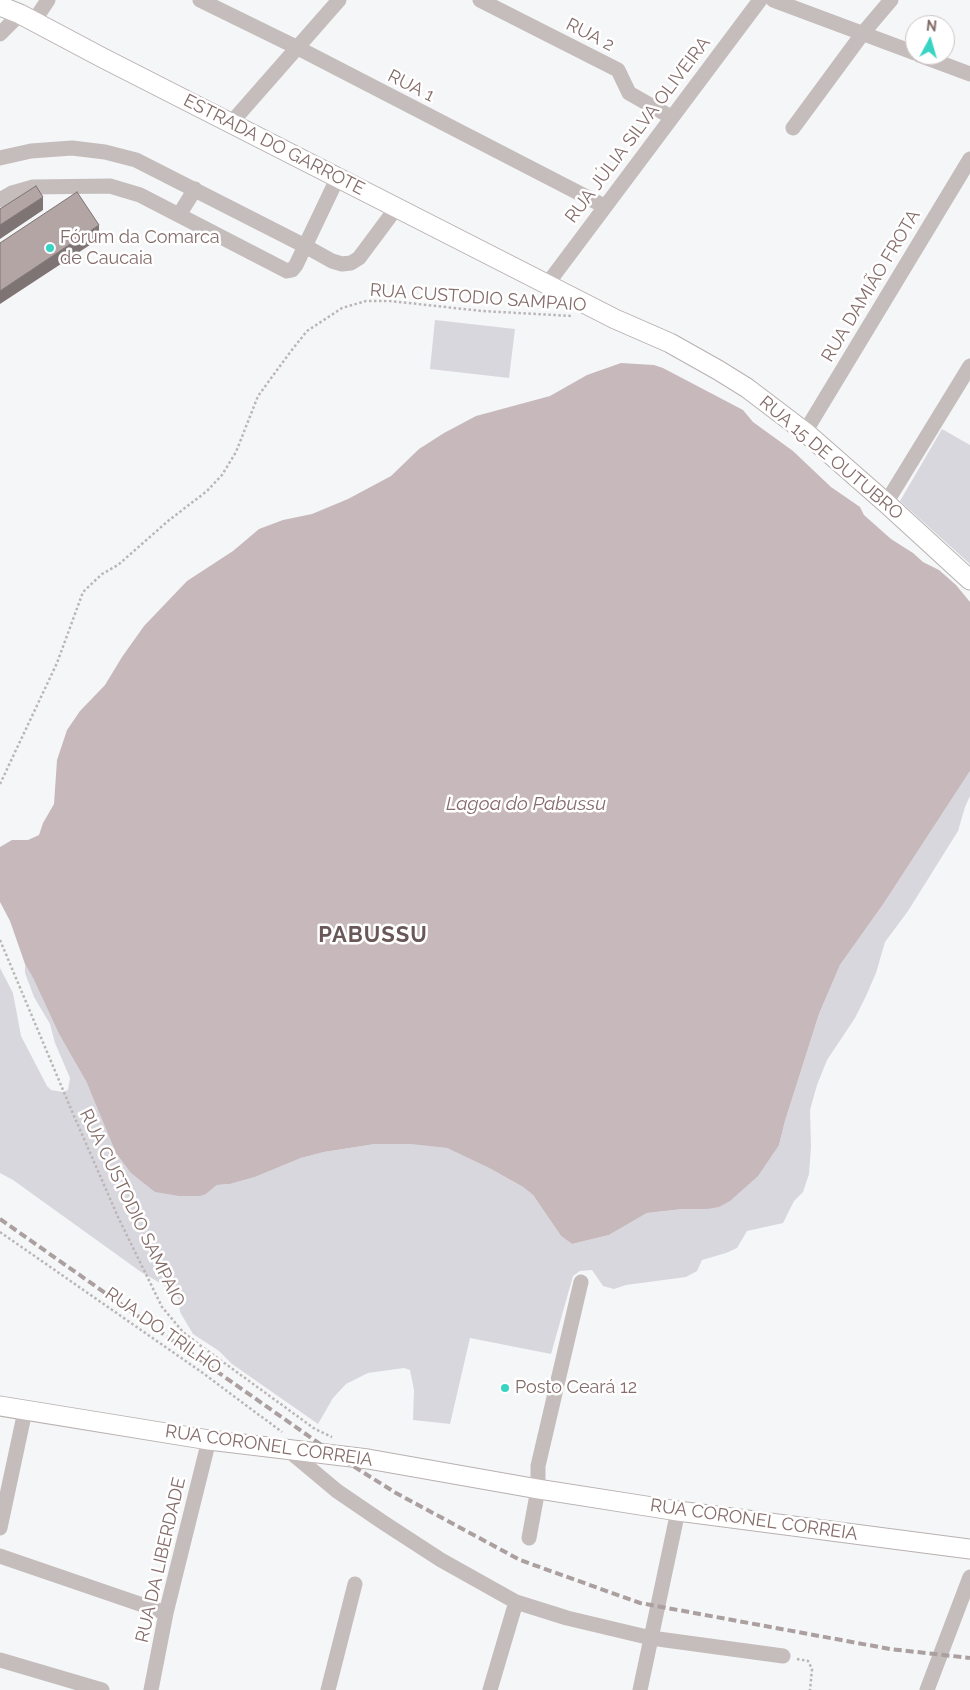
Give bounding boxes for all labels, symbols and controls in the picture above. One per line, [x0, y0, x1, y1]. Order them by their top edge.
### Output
street label: RUA 2 [562, 14, 618, 56]
north arrow [905, 15, 955, 65]
text: N [925, 18, 938, 35]
street label: RUA JÚLIA SILVA OLIVEIRA [561, 33, 715, 227]
street label: RUA 1 [384, 65, 438, 107]
street label: ESTRADA DO GARROTE [180, 90, 368, 200]
street label: RUA DAMIÃO FROTA [817, 206, 925, 366]
place label: Fórum da Comarca de Caucaia [60, 227, 220, 270]
marker: Fórum da Comarca de Caucaia [44, 242, 56, 254]
street label: RUA CUSTODIO SAMPAIO [369, 280, 587, 316]
street label: RUA 15 DE OUTUBRO [755, 392, 907, 524]
water label: Lagoa do Pabussu [446, 793, 606, 815]
district label: PABUSSU [317, 922, 429, 948]
street label: RUA CUSTODIO SAMPAIO [75, 1106, 189, 1310]
street label: RUA DO TRILHO [101, 1283, 225, 1379]
place label: Posto Ceará 12 [515, 1377, 637, 1399]
marker: Posto Ceará 12 [499, 1382, 511, 1394]
street label: RUA CORONEL CORREIA [164, 1421, 374, 1471]
street label: RUA DA LIBERDADE [131, 1475, 191, 1645]
street label: RUA CORONEL CORREIA [649, 1495, 859, 1545]

